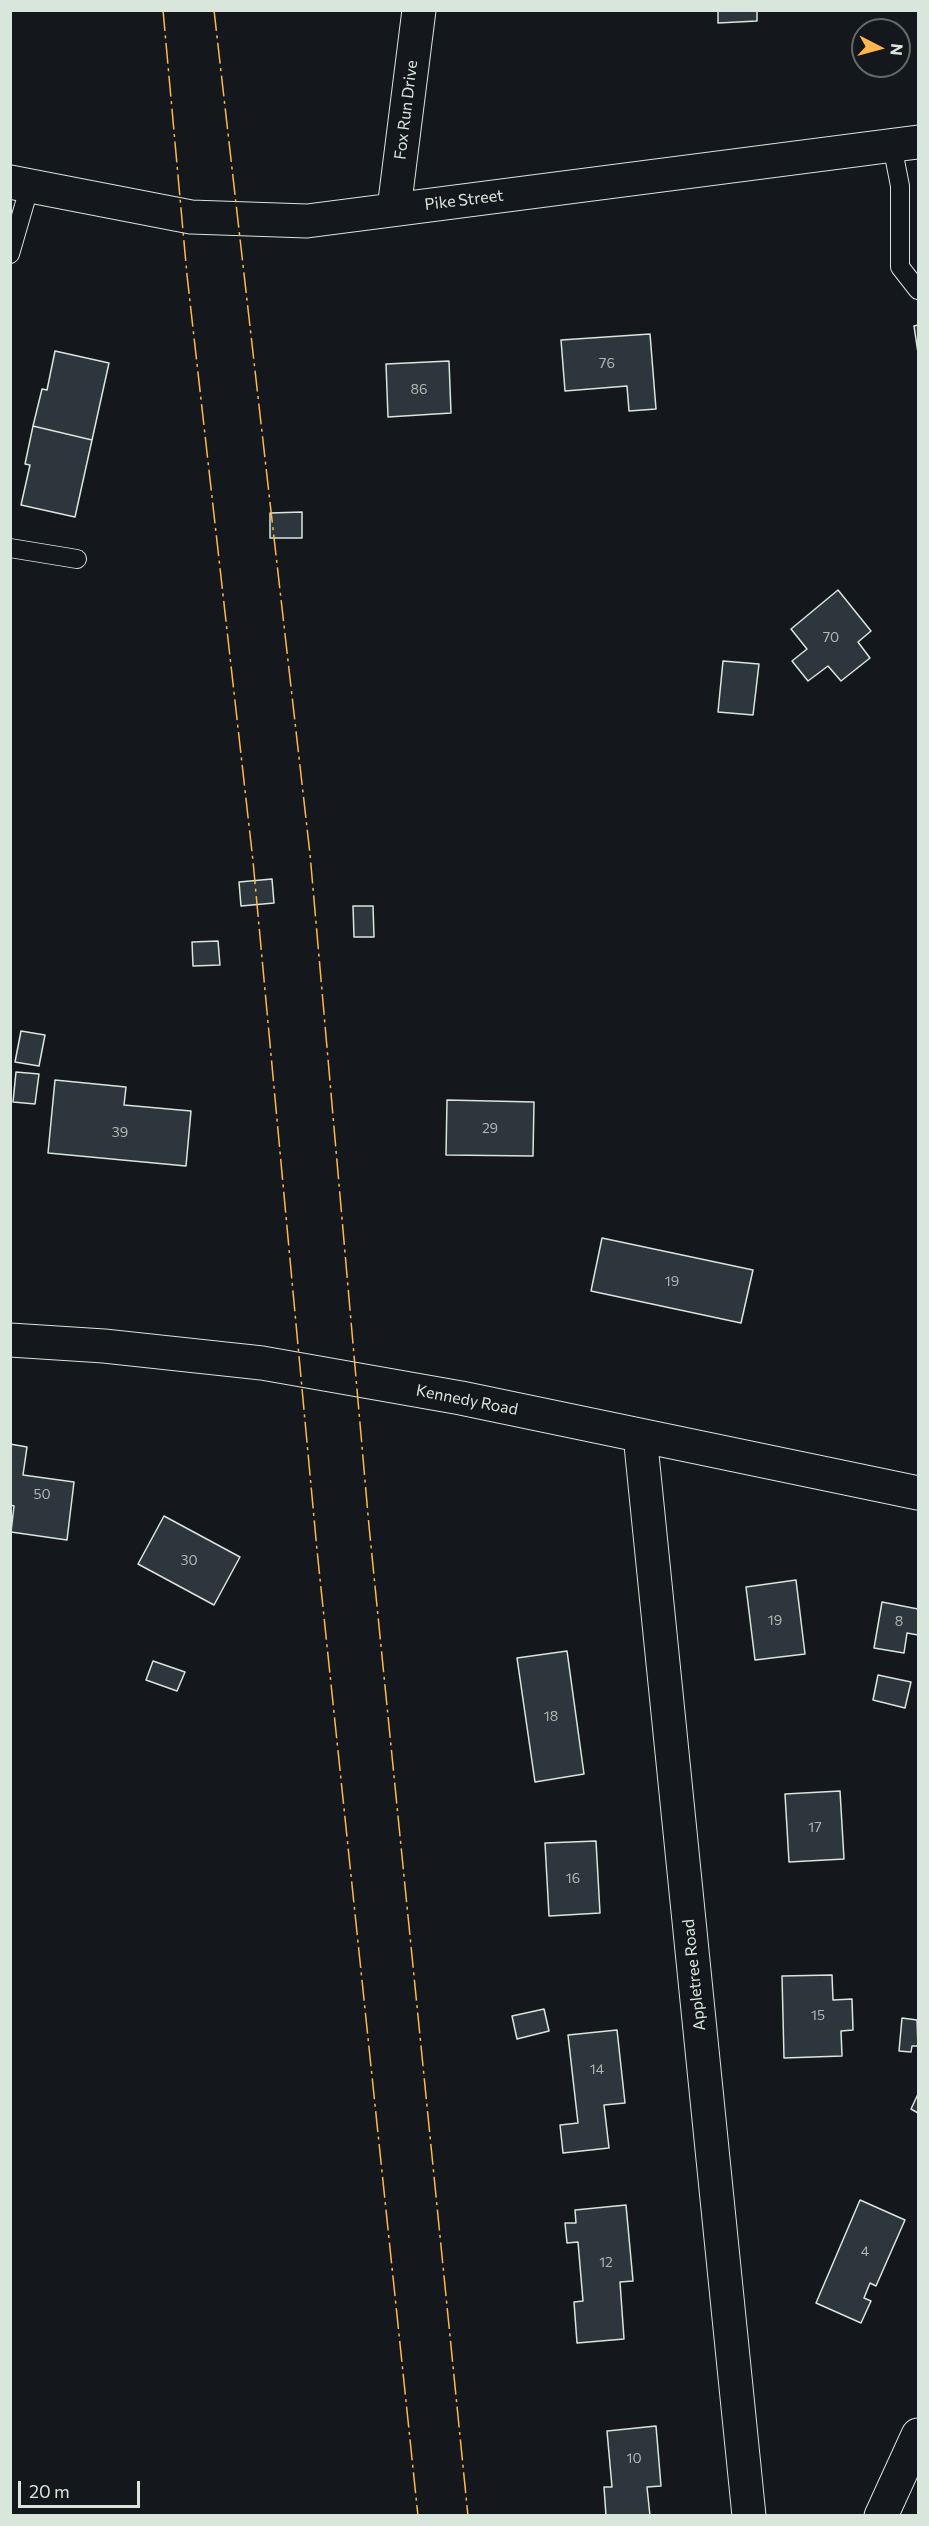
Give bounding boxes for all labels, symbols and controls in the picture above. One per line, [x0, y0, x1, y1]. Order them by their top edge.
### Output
north arrow [851, 18, 911, 78]
text: N [887, 43, 907, 57]
street label: Fox Run Drive [390, 59, 422, 161]
street label: Pike Street [424, 186, 504, 214]
house number: 76 [599, 355, 615, 371]
house number: 86 [411, 381, 427, 397]
house number: 70 [823, 629, 839, 645]
house number: 29 [482, 1120, 498, 1136]
house number: 39 [112, 1124, 128, 1140]
house number: 19 [665, 1273, 679, 1289]
street label: Kennedy Road [414, 1381, 520, 1419]
house number: 50 [33, 1486, 51, 1502]
house number: 30 [180, 1552, 198, 1568]
house number: 19 [768, 1612, 782, 1628]
house number: 8 [895, 1613, 903, 1629]
house number: 18 [544, 1708, 558, 1724]
house number: 17 [808, 1819, 822, 1835]
house number: 16 [566, 1870, 580, 1886]
street label: Appletree Road [679, 1918, 709, 2032]
house number: 15 [811, 2007, 825, 2023]
house number: 14 [590, 2061, 604, 2077]
house number: 4 [861, 2243, 869, 2259]
house number: 12 [599, 2254, 613, 2270]
house number: 10 [626, 2450, 642, 2466]
scale bar [21, 2469, 142, 2507]
text: 20 m [29, 2480, 70, 2502]

